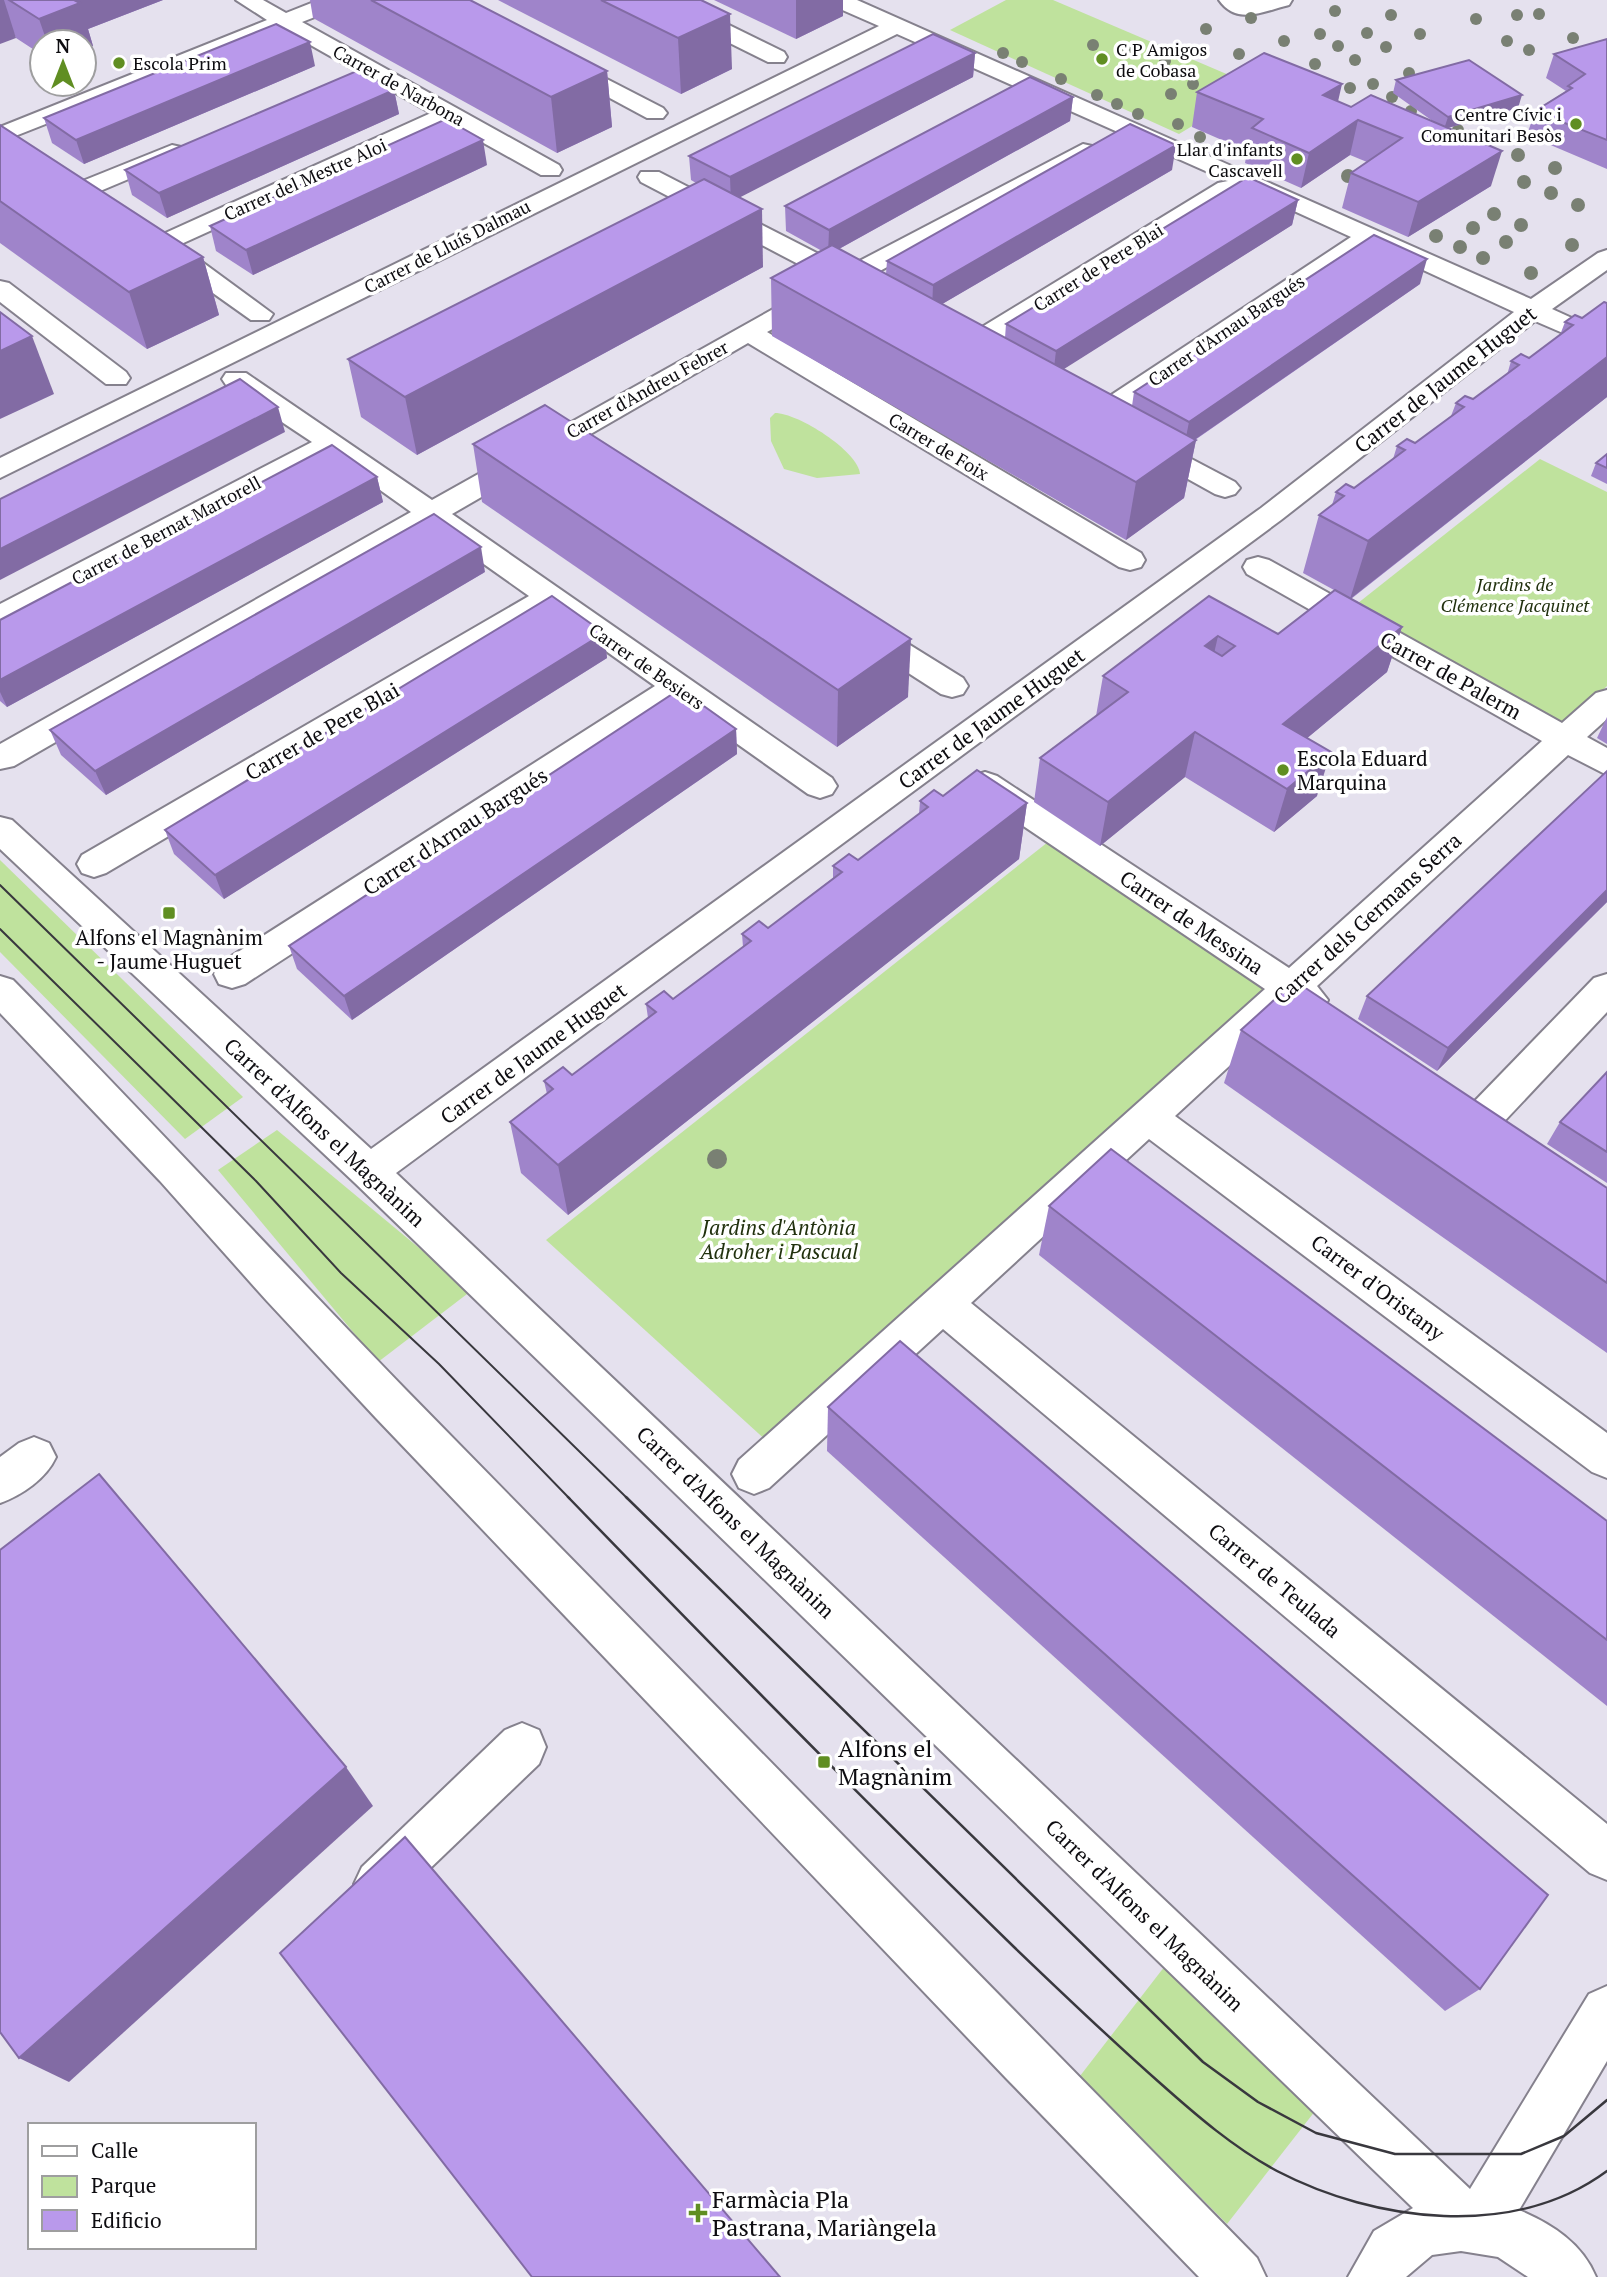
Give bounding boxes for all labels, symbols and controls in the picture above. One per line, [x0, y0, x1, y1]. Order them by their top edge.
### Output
north arrow [28, 28, 98, 98]
text: N [56, 33, 71, 58]
place label: C P Amigos de Cobasa [1116, 37, 1207, 82]
street label: Carrer de Narbona [329, 39, 469, 131]
place label: Escola Prim [133, 51, 227, 75]
marker: C P Amigos de Cobasa [1094, 51, 1110, 67]
marker: Escola Prim [111, 55, 127, 71]
place label: Centre Cívic i Comunitari Besòs [1421, 102, 1562, 147]
marker: Centre Cívic i Comunitari Besòs [1568, 116, 1584, 132]
street label: Carrer del Mestre Aloi [220, 132, 390, 226]
place label: Llar d'infants Cascavell [1177, 137, 1283, 182]
marker: Llar d'infants Cascavell [1289, 151, 1305, 167]
street label: Carrer de Lluís Dalmau [360, 194, 534, 298]
street label: Carrer de Pere Blai [1029, 217, 1167, 317]
street label: Carrer d'Arnau Bargués [1143, 269, 1309, 391]
street label: Carrer de Jaume Huguet [1348, 299, 1542, 459]
street label: Carrer d'Andreu Febrer [562, 334, 732, 444]
street label: Carrer de Foix [884, 407, 994, 486]
street label: Carrer de Bernat Martorell [67, 470, 265, 590]
park label: Jardins de Clémence Jacquinet [1441, 572, 1590, 617]
street label: Carrer de Besiers [585, 617, 709, 715]
street label: Carrer de Palerm [1375, 625, 1527, 725]
street label: Carrer de Jaume Huguet [892, 641, 1090, 795]
street label: Carrer de Pere Blai [240, 675, 404, 787]
place label: Escola Eduard Marquina [1297, 744, 1428, 796]
street label: Carrer d'Arnau Bargués [357, 761, 553, 901]
marker: Escola Eduard Marquina [1275, 762, 1291, 778]
street label: Carrer dels Germans Serra [1267, 826, 1467, 1010]
street label: Carrer de Messina [1115, 864, 1270, 981]
marker: Alfons el Magnànim - Jaume Huguet [161, 905, 177, 921]
place label: Alfons el Magnànim - Jaume Huguet [75, 923, 263, 975]
street label: Carrer de Jaume Huguet [434, 976, 632, 1130]
street label: Carrer d'Alfons el Magnànim [218, 1031, 432, 1233]
park label: Jardins d'Antònia Adroher i Pascual [698, 1213, 858, 1265]
street label: Carrer d'Oristany [1306, 1228, 1451, 1347]
street label: Carrer d'Alfons el Magnànim [631, 1420, 841, 1624]
street label: Carrer de Teulada [1203, 1516, 1347, 1644]
place label: Alfons el Magnànim [838, 1732, 952, 1792]
marker: Alfons el Magnànim [816, 1754, 832, 1770]
street label: Carrer d'Alfons el Magnànim [1040, 1813, 1250, 2017]
legend [28, 2123, 256, 2249]
text: Calle [91, 2136, 138, 2164]
text: Parque [91, 2171, 156, 2199]
place label: Farmàcia Pla Pastrana, Mariàngela [712, 2183, 937, 2243]
marker: Farmàcia Pla Pastrana, Mariàngela [690, 2205, 706, 2221]
text: Edificio [91, 2206, 162, 2234]

